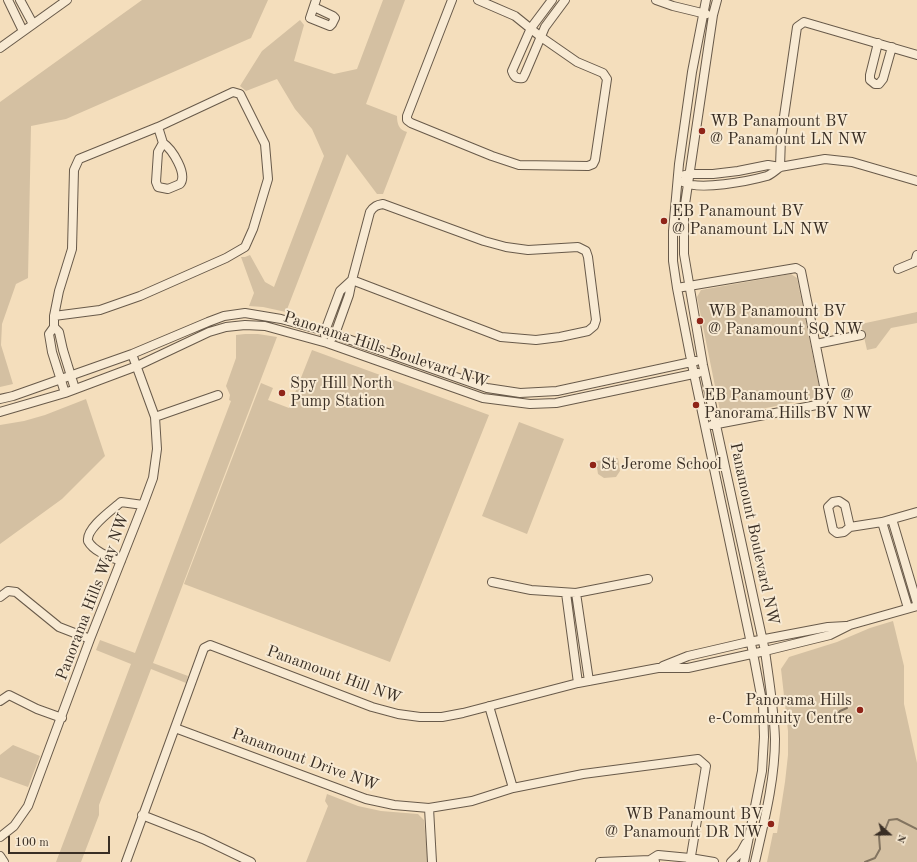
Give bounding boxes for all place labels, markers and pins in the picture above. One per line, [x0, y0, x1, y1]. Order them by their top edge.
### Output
place label: WB Panamount BV @ Panamount LN NW [710, 112, 867, 150]
marker: WB Panamount BV @ Panamount LN NW [697, 126, 707, 136]
place label: EB Panamount BV @ Panamount LN NW [672, 202, 829, 240]
marker: EB Panamount BV @ Panamount LN NW [659, 216, 669, 226]
place label: WB Panamount BV @ Panamount SQ NW [708, 302, 863, 340]
marker: WB Panamount BV @ Panamount SQ NW [695, 316, 705, 326]
place label: Spy Hill North Pump Station [290, 374, 392, 412]
place label: EB Panamount BV @ Panorama Hills BV NW [704, 386, 872, 424]
marker: Spy Hill North Pump Station [277, 388, 287, 398]
marker: EB Panamount BV @ Panorama Hills BV NW [691, 400, 701, 410]
place label: St Jerome School [601, 455, 722, 475]
marker: St Jerome School [588, 460, 598, 470]
place label: Panorama Hills e-Community Centre [708, 691, 852, 729]
marker: Panorama Hills e-Community Centre [855, 705, 865, 715]
place label: WB Panamount BV @ Panamount DR NW [605, 805, 763, 843]
marker: WB Panamount BV @ Panamount DR NW [766, 819, 776, 829]

